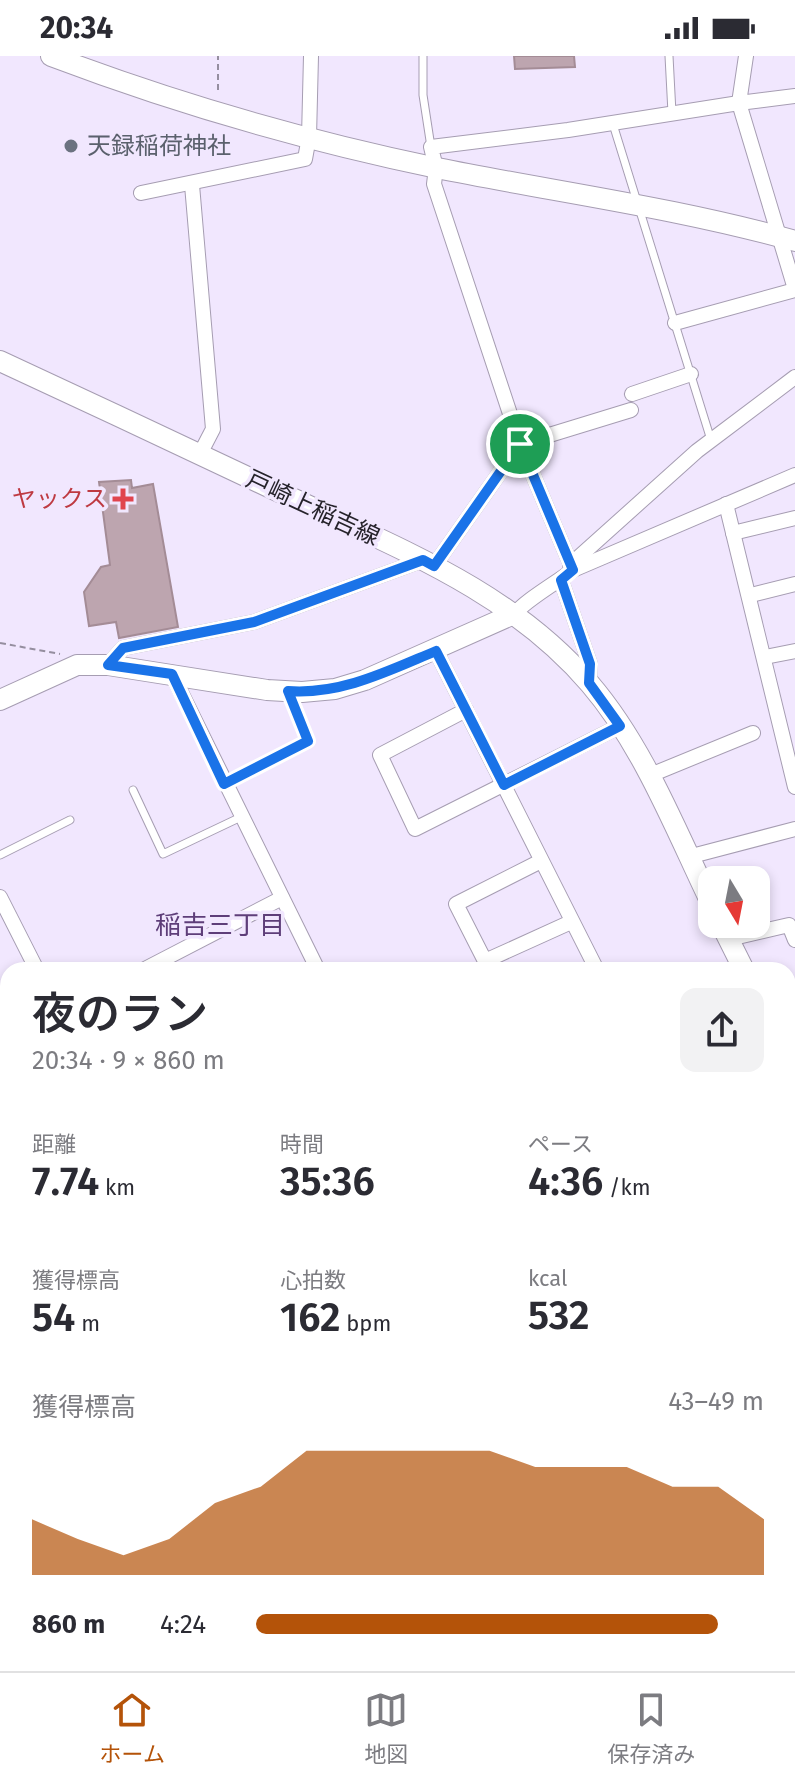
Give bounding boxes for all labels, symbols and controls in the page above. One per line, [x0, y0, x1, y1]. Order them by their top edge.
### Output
text: 20:34 [40, 10, 113, 46]
place label: 天録稲荷神社 [87, 132, 231, 160]
marker: 天録稲荷神社 [62, 137, 80, 155]
pin [486, 410, 554, 478]
icon: arrive [498, 422, 542, 466]
street label: 戸崎上稲吉線 [242, 465, 384, 551]
place label: ヤックス [12, 485, 107, 513]
marker: ヤックス [114, 490, 132, 508]
north arrow [698, 866, 770, 938]
map controls [698, 866, 770, 938]
district label: 稲吉三丁目 [155, 910, 285, 941]
text: 夜のラン [32, 988, 208, 1041]
button: share [680, 988, 764, 1072]
text: 20:34 · 9 × 860 m [32, 1045, 225, 1076]
text: 距離 [32, 1131, 76, 1158]
text: 時間 [280, 1131, 324, 1158]
text: ペース [528, 1131, 593, 1158]
text: 7.74 [32, 1158, 99, 1206]
text: 35:36 [280, 1158, 375, 1206]
text: 4:36 [528, 1158, 603, 1206]
text: km [99, 1174, 135, 1201]
text: /km [603, 1174, 651, 1201]
text: kcal [528, 1265, 568, 1292]
text: 獲得標高 [32, 1267, 120, 1294]
text: 心拍数 [280, 1267, 346, 1294]
text: 532 [528, 1292, 589, 1340]
text: 54 [32, 1294, 75, 1342]
text: 162 [280, 1294, 340, 1342]
text: m [75, 1310, 100, 1337]
text: bpm [340, 1310, 391, 1337]
text: 43–49 m [668, 1386, 764, 1417]
text: 獲得標高 [32, 1392, 136, 1423]
text: 860 m [32, 1609, 105, 1640]
text: 4:24 [160, 1609, 206, 1640]
tab: ホーム [100, 1688, 165, 1768]
tab: 地図 [364, 1688, 408, 1768]
tab: 保存済み [607, 1688, 695, 1768]

